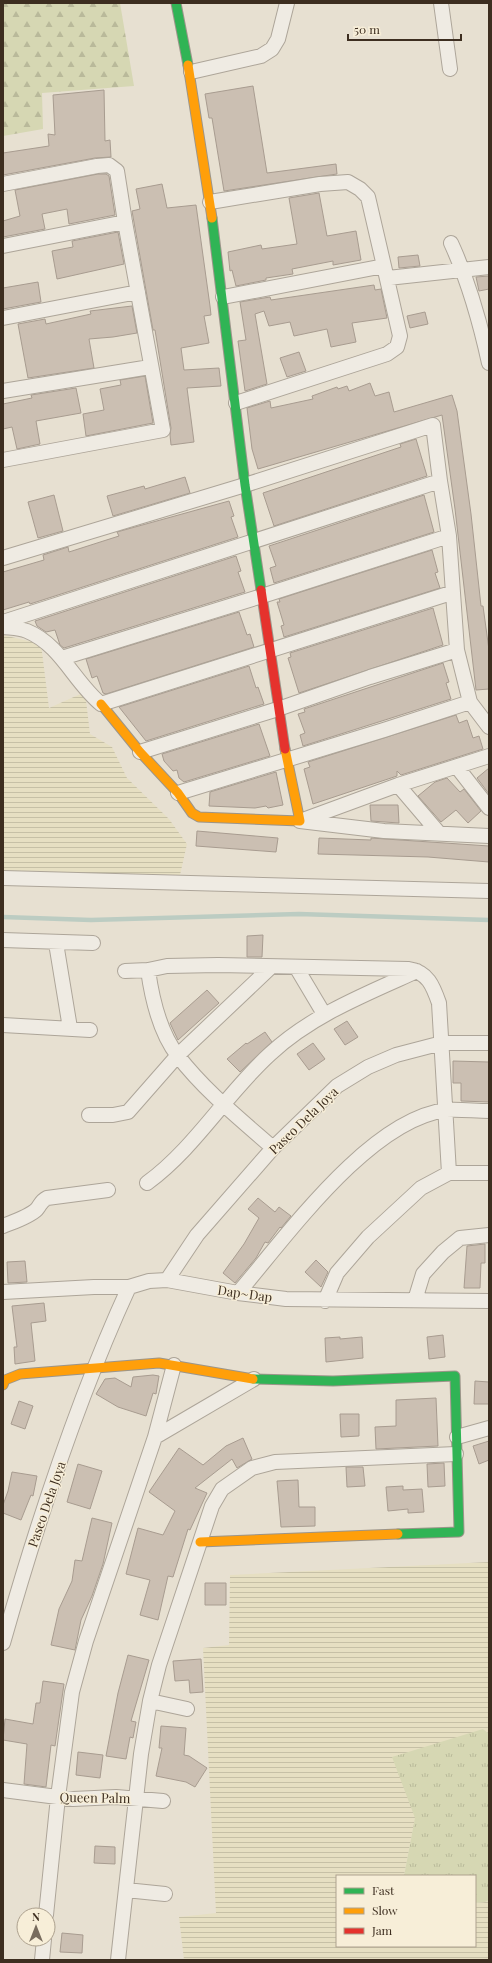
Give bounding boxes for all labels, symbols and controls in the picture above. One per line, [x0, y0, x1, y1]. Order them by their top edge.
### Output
scale bar [348, 16, 461, 42]
text: 50 m [354, 21, 380, 37]
street label: Paseo Dela Joya [265, 1082, 342, 1157]
street label: Dap~Dap [216, 1281, 274, 1305]
street label: Paseo Dela Joya [23, 1458, 69, 1549]
street label: Queen Palm [60, 1788, 131, 1806]
legend [336, 1875, 476, 1947]
text: Fast [372, 1882, 395, 1898]
text: Slow [372, 1902, 398, 1918]
north arrow [16, 1907, 56, 1947]
text: N [32, 1909, 40, 1924]
text: Jam [371, 1922, 393, 1938]

